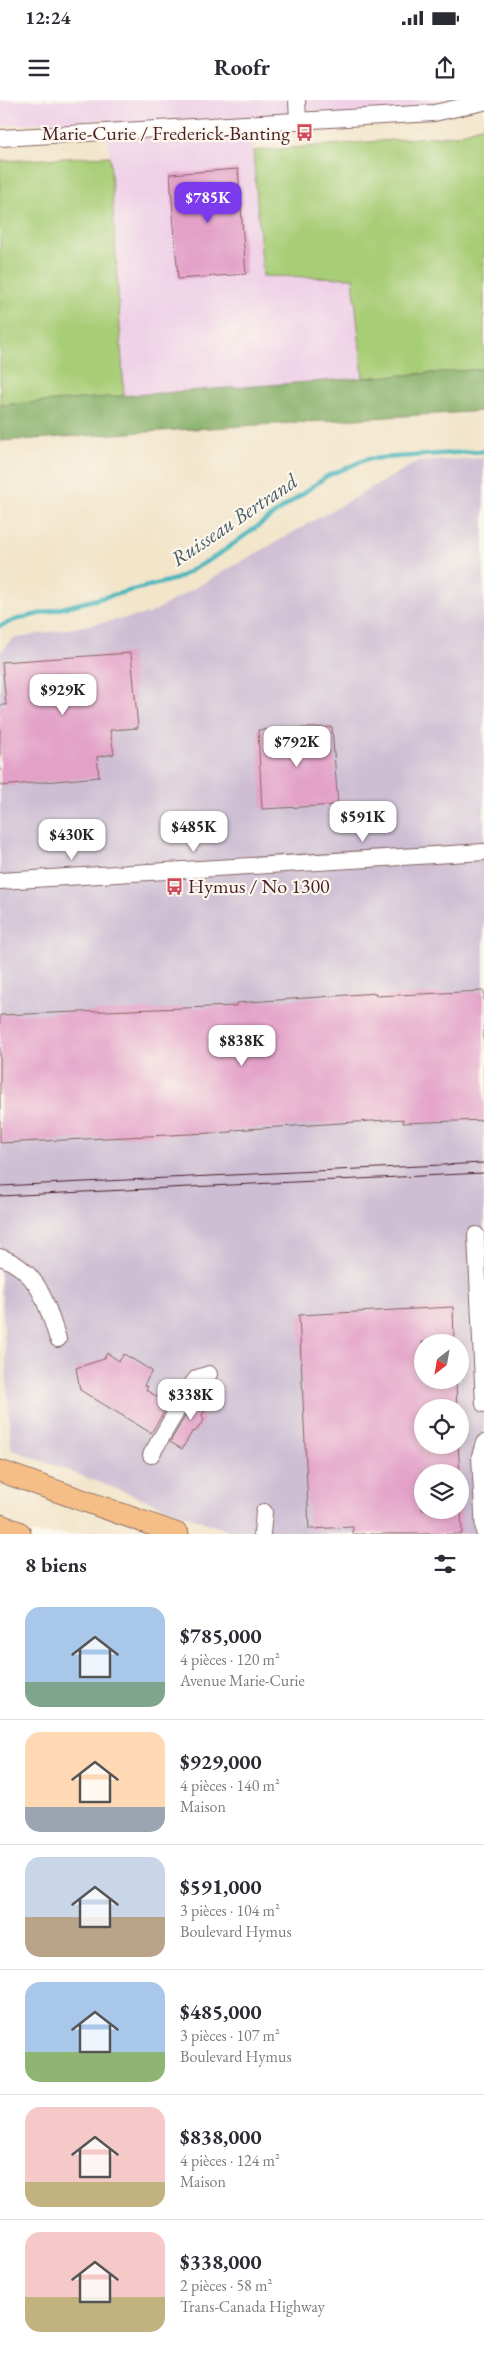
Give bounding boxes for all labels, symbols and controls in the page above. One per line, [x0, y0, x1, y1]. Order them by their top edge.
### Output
text: 12:24 [25, 5, 71, 30]
text: Roofr [214, 53, 270, 82]
icon: menu [25, 54, 53, 82]
icon: share [431, 54, 459, 82]
place label: Marie-Curie / Frederick-Banting [42, 120, 290, 146]
bus stop icon: Marie-Curie / Frederick-Banting [294, 123, 314, 143]
pin: $785K [173, 182, 243, 224]
text: $785K [186, 187, 230, 208]
water label: Ruisseau Bertrand [165, 467, 302, 572]
pin: $929K [28, 674, 98, 716]
text: $929K [41, 679, 85, 700]
pin: $792K [262, 726, 332, 768]
text: $792K [275, 731, 319, 752]
pin: $591K [328, 800, 398, 843]
text: $591K [341, 806, 385, 827]
pin: $485K [159, 810, 229, 853]
text: $485K [172, 816, 216, 837]
pin: $430K [37, 818, 107, 861]
text: $430K [50, 824, 94, 845]
place label: Hymus / No 1300 [188, 873, 330, 899]
bus stop icon: Hymus / No 1300 [164, 876, 184, 896]
pin: $838K [207, 1024, 277, 1067]
text: $838K [220, 1030, 264, 1051]
north arrow [414, 1334, 469, 1389]
map controls [414, 1334, 469, 1519]
pin: $338K [156, 1378, 226, 1421]
text: $338K [169, 1384, 213, 1405]
button: locate [414, 1399, 469, 1454]
button: layers [414, 1464, 469, 1519]
icon: filters [431, 1550, 459, 1578]
text: 8 biens [25, 1551, 87, 1578]
text: $785,000 [180, 1622, 262, 1649]
icon: home [65, 1627, 125, 1687]
text: 4 pièces · 120 m² [180, 1649, 280, 1670]
text: Avenue Marie-Curie [180, 1670, 305, 1691]
text: $929,000 [180, 1748, 262, 1775]
icon: home [65, 1752, 125, 1812]
text: 4 pièces · 140 m² [180, 1775, 280, 1796]
text: Maison [180, 1796, 226, 1817]
text: $591,000 [180, 1873, 262, 1900]
icon: home [65, 1877, 125, 1937]
text: 3 pièces · 104 m² [180, 1900, 280, 1921]
text: Boulevard Hymus [180, 1921, 292, 1942]
text: $485,000 [180, 1998, 262, 2025]
icon: home [65, 2002, 125, 2062]
text: 3 pièces · 107 m² [180, 2025, 280, 2046]
text: Boulevard Hymus [180, 2046, 292, 2067]
text: $838,000 [180, 2123, 262, 2150]
icon: home [65, 2127, 125, 2187]
text: 4 pièces · 124 m² [180, 2150, 280, 2171]
text: Maison [180, 2171, 226, 2192]
text: $338,000 [180, 2248, 262, 2275]
icon: home [65, 2252, 125, 2312]
text: 2 pièces · 58 m² [180, 2275, 272, 2296]
text: Trans-Canada Highway [180, 2296, 325, 2317]

